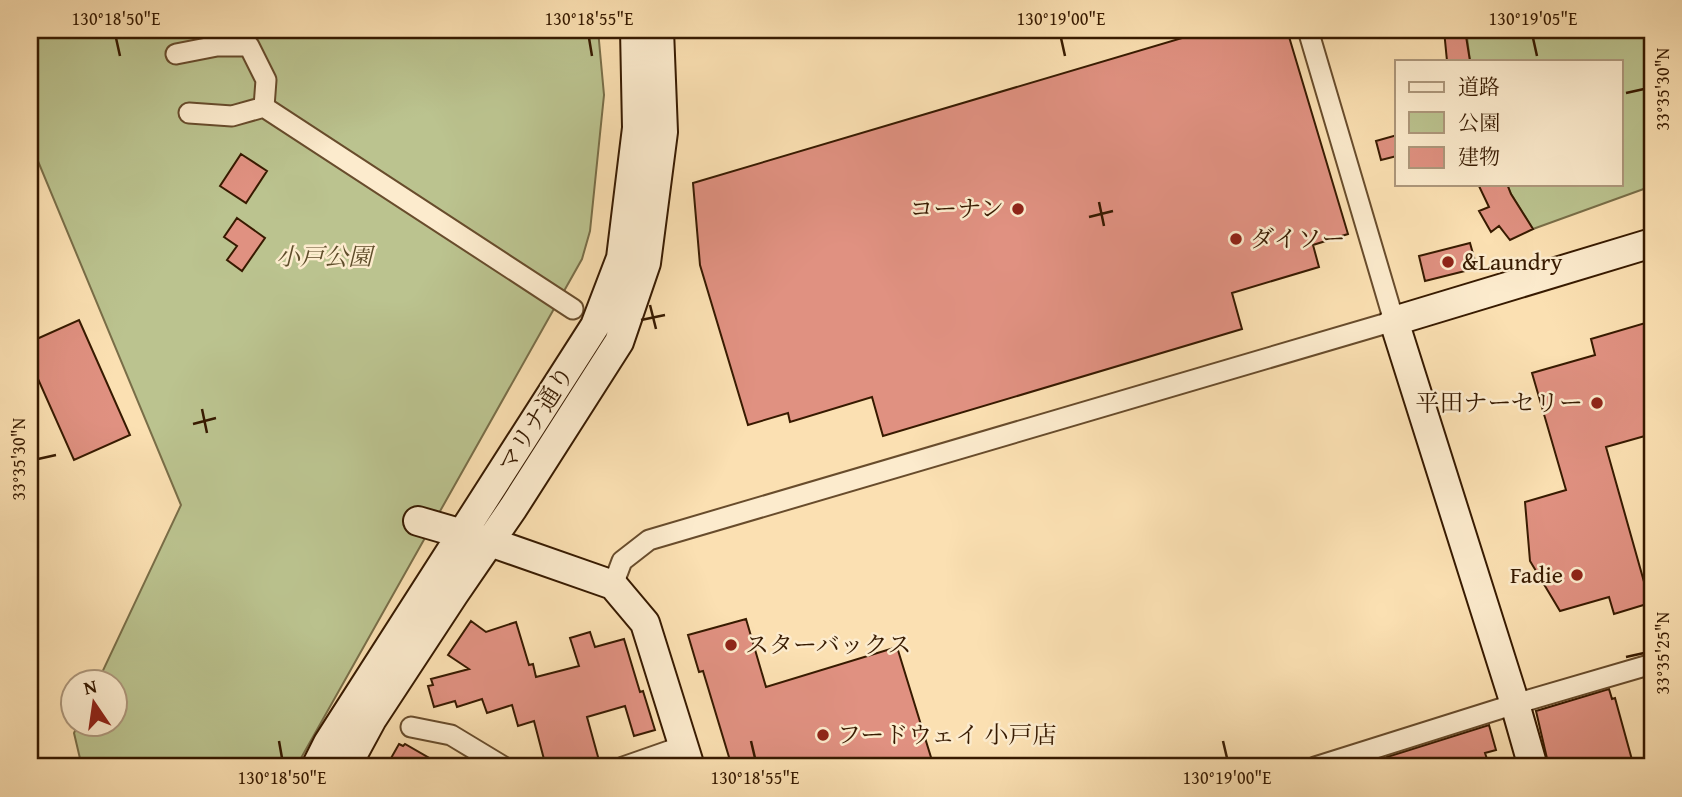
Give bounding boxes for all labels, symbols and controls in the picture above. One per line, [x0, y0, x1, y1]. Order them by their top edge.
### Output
text: 130°18'50"E [72, 5, 160, 32]
text: 130°18'55"E [545, 5, 633, 32]
text: 130°19'00"E [1017, 5, 1105, 32]
text: 130°19'05"E [1489, 5, 1577, 32]
text: 33°35'30"N [1649, 47, 1676, 130]
legend [1395, 60, 1622, 186]
text: 道路 [1458, 71, 1500, 102]
text: 公園 [1458, 107, 1500, 138]
text: 建物 [1458, 141, 1500, 172]
place label: コーナン [909, 191, 1004, 226]
marker: コーナン [1010, 201, 1026, 217]
place label: ダイソー [1250, 221, 1346, 256]
marker: ダイソー [1228, 231, 1244, 247]
park label: 小戸公園 [276, 239, 376, 274]
place label: &Laundry [1462, 244, 1562, 279]
marker: &Laundry [1440, 254, 1456, 270]
street label: マリナ通り [489, 359, 582, 479]
place label: 平田ナーセリー [1415, 385, 1583, 420]
marker: 平田ナーセリー [1589, 395, 1605, 411]
text: 33°35'30"N [5, 417, 32, 500]
place label: Fadie [1510, 557, 1563, 592]
marker: Fadie [1569, 567, 1585, 583]
text: 33°35'25"N [1649, 611, 1676, 694]
place label: スターバックス [745, 627, 912, 662]
marker: スターバックス [723, 637, 739, 653]
north arrow [60, 668, 130, 738]
text: N [81, 671, 100, 702]
place label: フードウェイ 小戸店 [837, 717, 1057, 752]
marker: フードウェイ 小戸店 [815, 727, 831, 743]
text: 130°18'50"E [238, 764, 326, 791]
text: 130°18'55"E [711, 764, 799, 791]
text: 130°19'00"E [1183, 764, 1271, 791]

